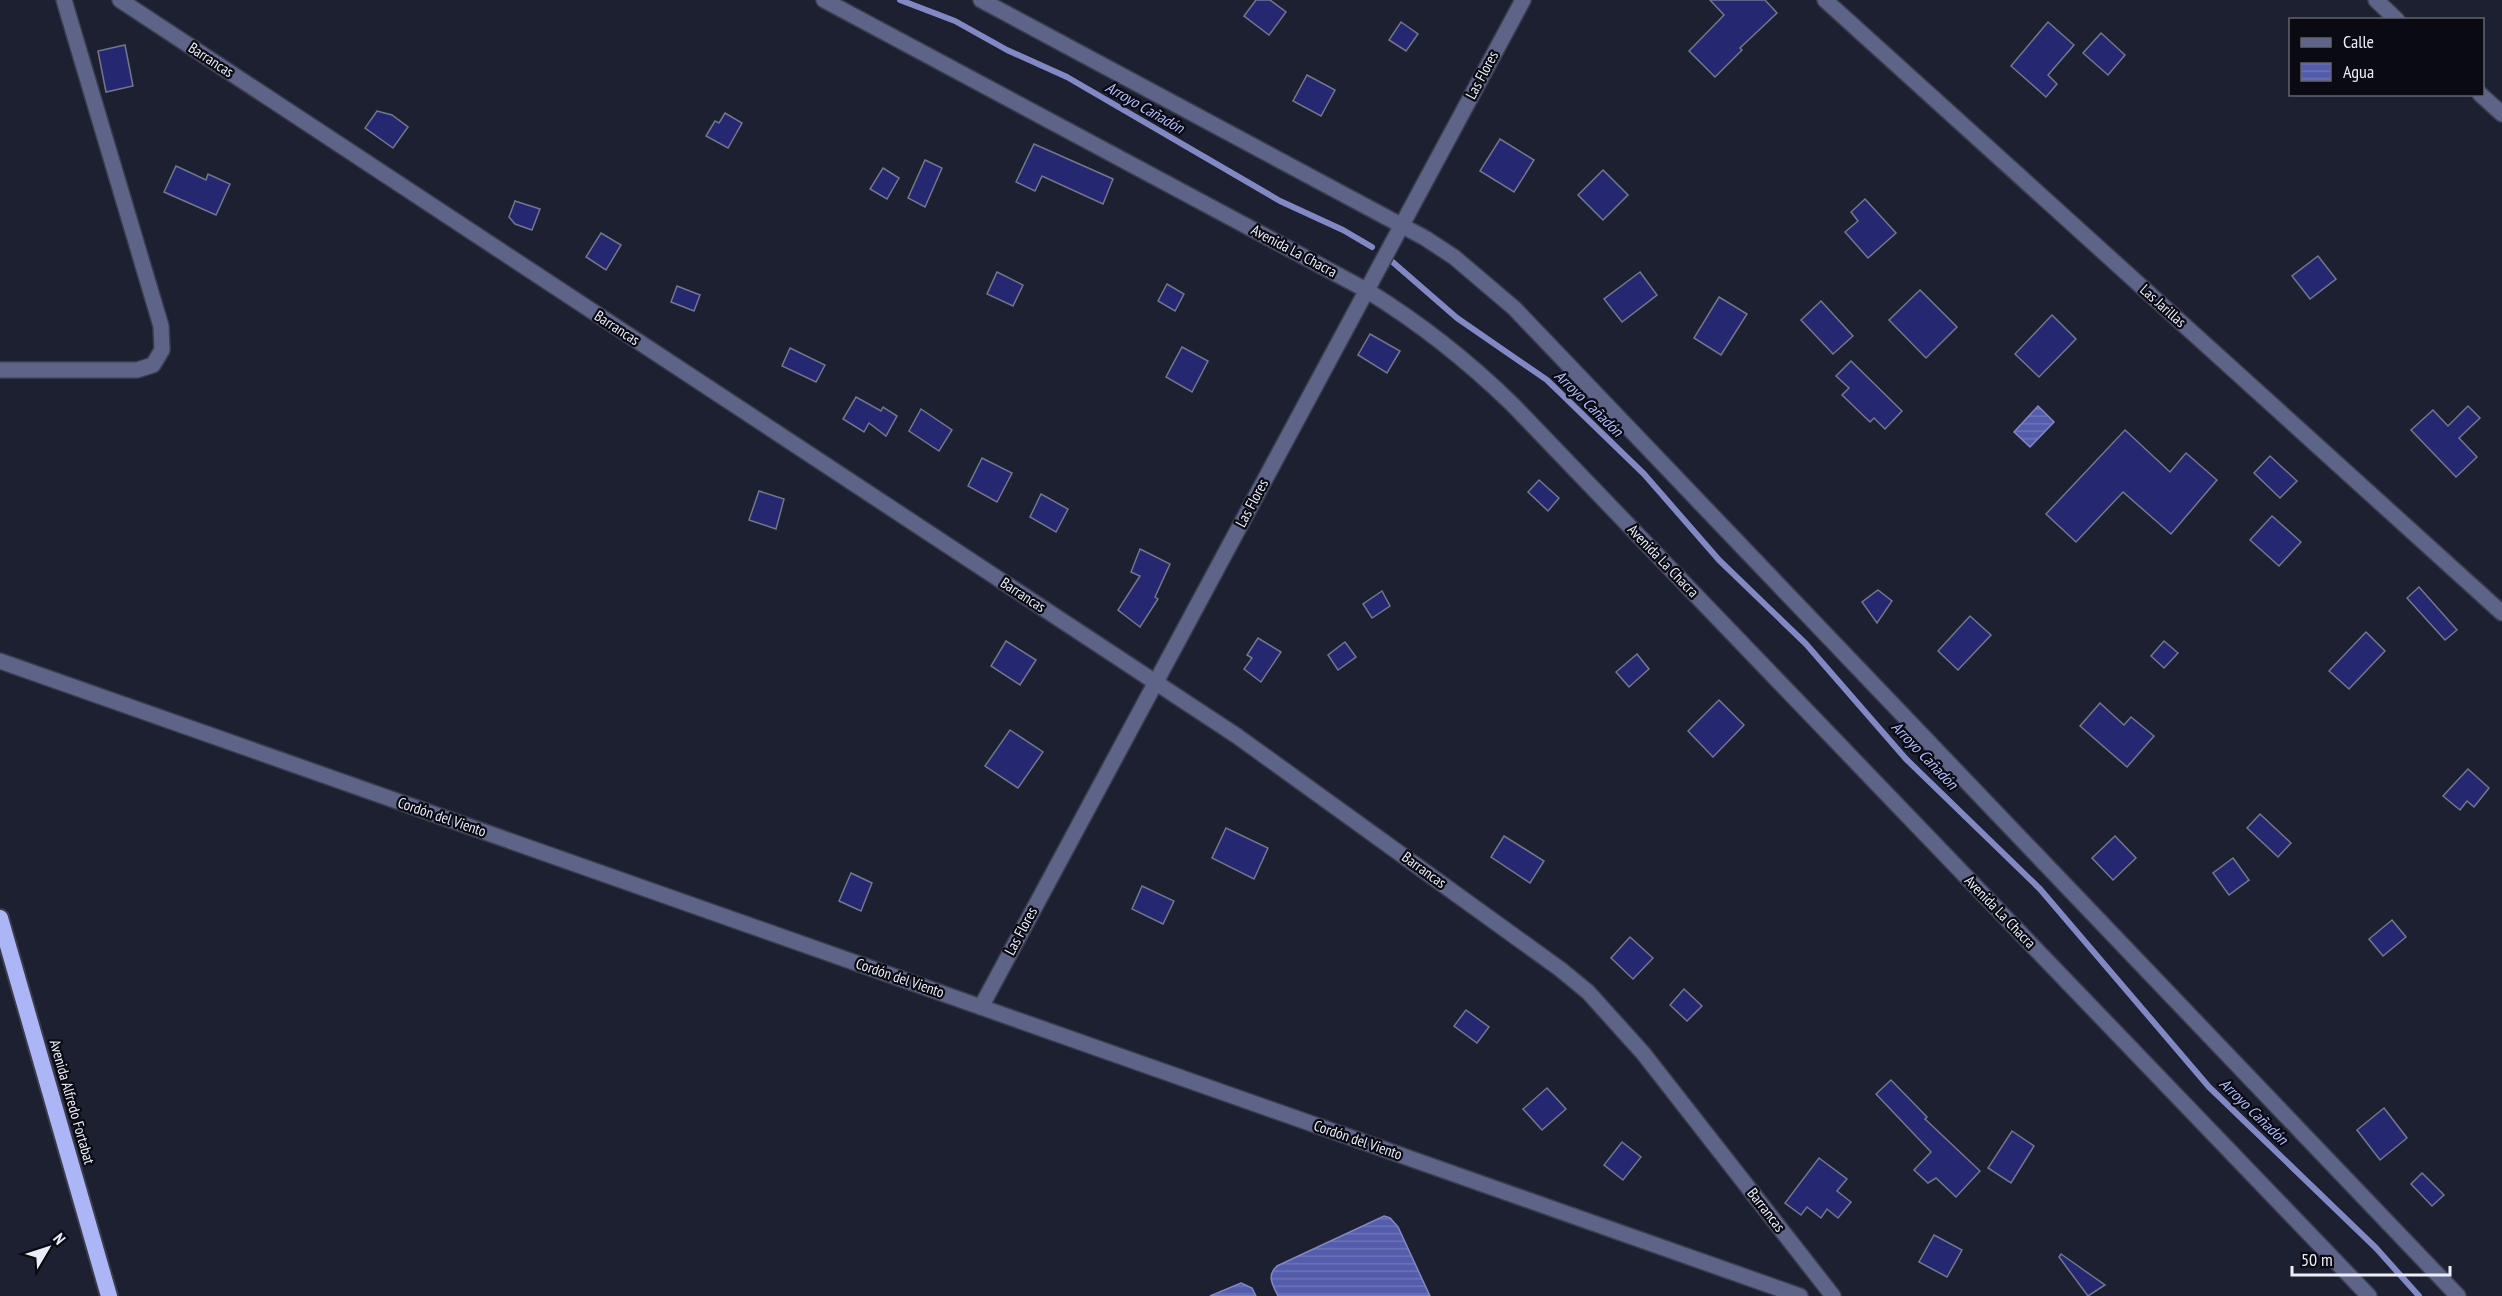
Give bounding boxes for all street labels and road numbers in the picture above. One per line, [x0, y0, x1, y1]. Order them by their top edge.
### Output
street label: Barrancas [185, 38, 238, 81]
street label: Las Flores [1461, 47, 1502, 102]
street label: Avenida La Chacra [1248, 220, 1340, 281]
street label: Las Jarillas [2136, 280, 2190, 331]
street label: Barrancas [591, 306, 644, 349]
street label: Las Flores [1231, 475, 1272, 530]
street label: Avenida La Chacra [1624, 520, 1703, 601]
street label: Barrancas [997, 573, 1050, 616]
street label: Cordón del Viento [395, 793, 489, 841]
street label: Barrancas [1398, 847, 1450, 892]
street label: Avenida La Chacra [1961, 871, 2040, 952]
street label: Las Flores [1000, 903, 1041, 958]
street label: Cordón del Viento [853, 954, 947, 1002]
street label: Avenida Alfredo Fortabat [46, 1037, 99, 1166]
street label: Cordón del Viento [1311, 1116, 1405, 1164]
street label: Barrancas [1743, 1184, 1789, 1235]

